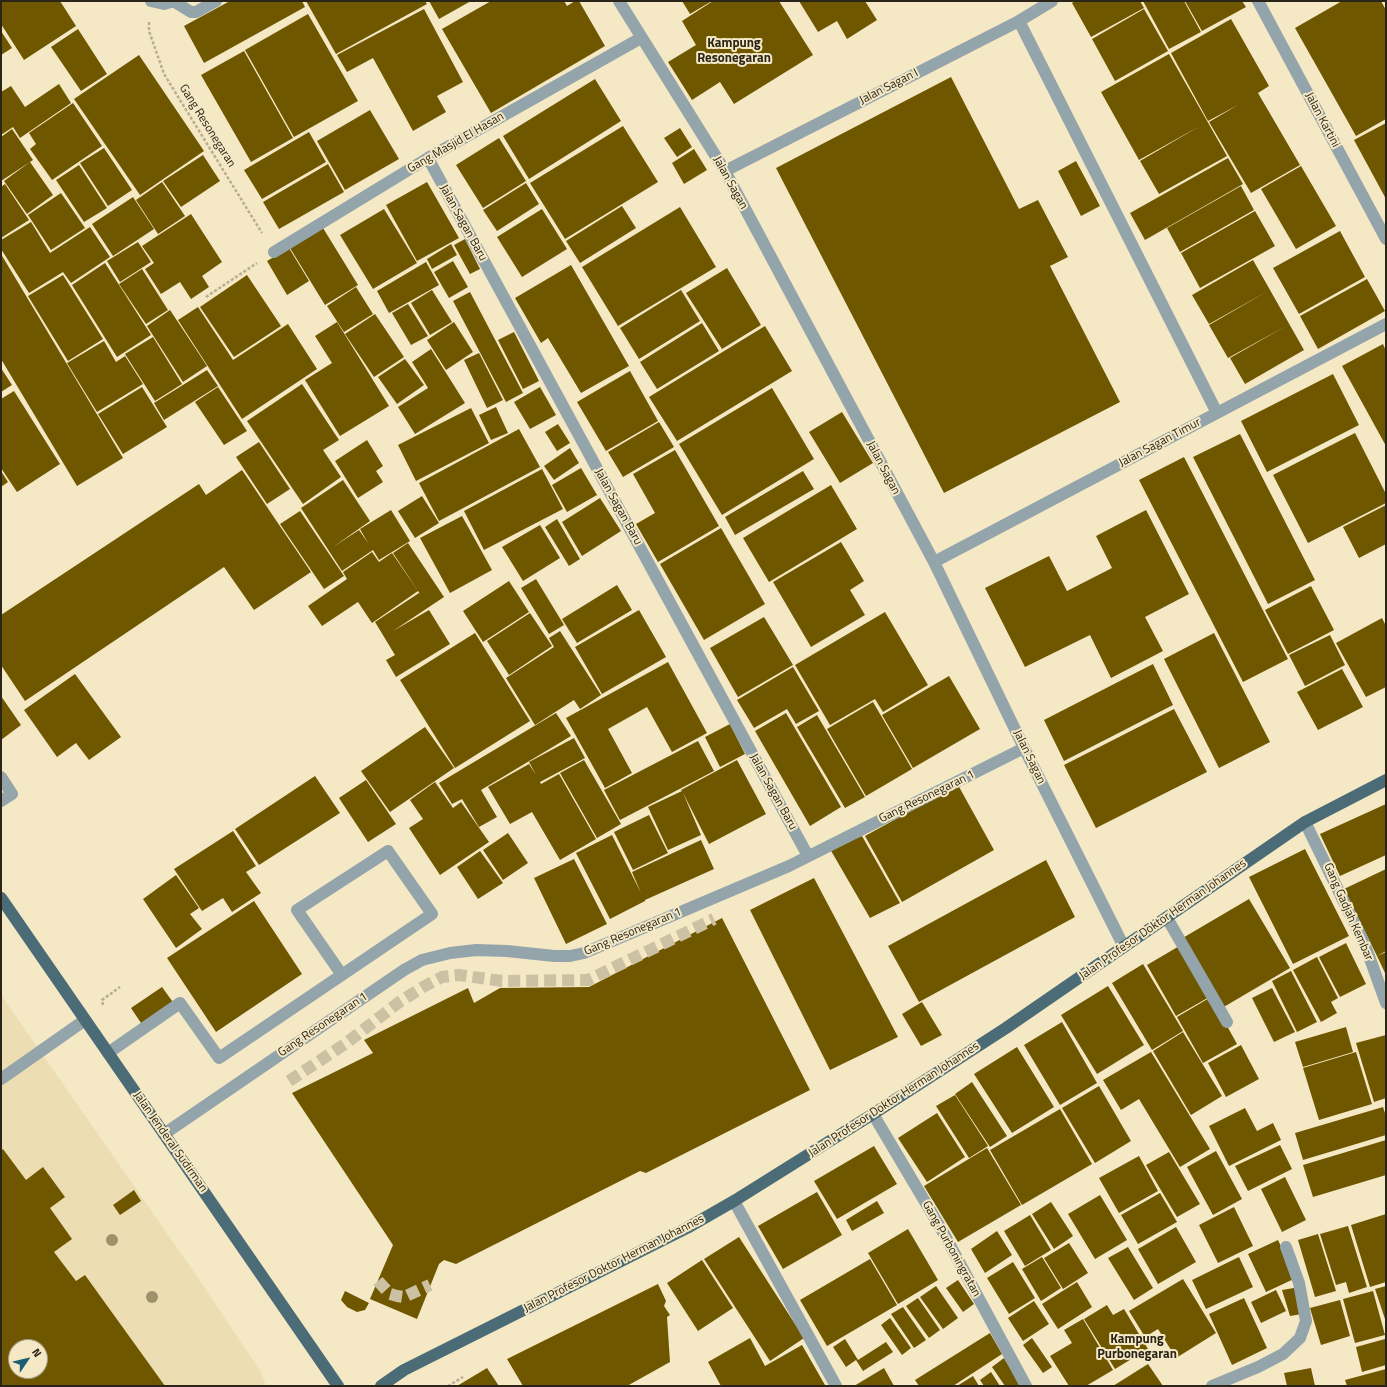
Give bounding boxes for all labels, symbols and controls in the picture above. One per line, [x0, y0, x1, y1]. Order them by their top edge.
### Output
district label: Kampung Resonegaran [697, 36, 771, 67]
street label: Jalan Sagan I [857, 66, 921, 108]
street label: Gang Resonegaran [176, 82, 238, 170]
street label: Jalan Kartini [1301, 90, 1343, 150]
street label: Gang Masjid El Hasan [405, 110, 507, 176]
street label: Jalan Sagan [710, 154, 750, 212]
street label: Jalan Sagan Baru [436, 182, 490, 264]
street label: Jalan Sagan Timur [1117, 415, 1203, 471]
street label: Jalan Sagan [863, 439, 903, 497]
street label: Jalan Sagan Baru [591, 466, 645, 548]
street label: Jalan Sagan [1010, 728, 1048, 786]
street label: Jalan Sagan Baru [746, 751, 800, 833]
street label: Gang Resonegaran 1 [877, 768, 977, 826]
street label: Jalan Profesor Doktor Herman Johannes [1077, 857, 1249, 983]
street label: Gang Gadjah Kembar [1320, 861, 1376, 963]
street label: Gang Resonegaran 1 [582, 905, 684, 959]
street label: Gang Resonegaran 1 [276, 990, 370, 1060]
street label: Jalan Profesor Doktor Herman Johannes [806, 1039, 982, 1161]
street label: Jalan Jenderal Sudirman [130, 1089, 210, 1195]
street label: Gang Purboningratan [919, 1199, 983, 1299]
street label: Jalan Profesor Doktor Herman Johannes [521, 1212, 707, 1316]
district label: Kampung Purbonegaran [1097, 1332, 1177, 1363]
north arrow [8, 1339, 48, 1379]
text: N [28, 1345, 46, 1360]

